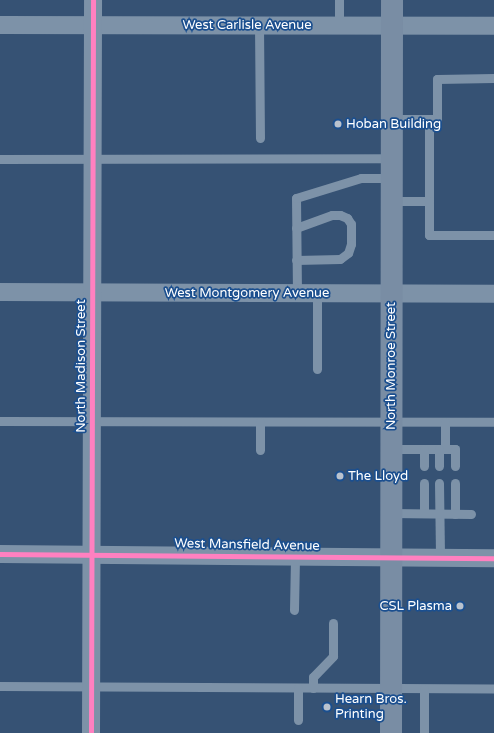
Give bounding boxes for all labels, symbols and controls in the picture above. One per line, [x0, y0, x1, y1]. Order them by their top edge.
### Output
street label: West Carlisle Avenue [183, 17, 311, 33]
place label: Hoban Building [346, 116, 441, 132]
marker: Hoban Building [333, 119, 343, 129]
street label: West Montgomery Avenue [165, 285, 329, 301]
street label: North Madison Street [73, 299, 89, 433]
street label: North Monroe Street [383, 302, 399, 430]
place label: The Lloyd [348, 468, 408, 484]
marker: The Lloyd [335, 471, 345, 481]
street label: West Mansfield Avenue [174, 536, 320, 554]
place label: CSL Plasma [379, 598, 452, 614]
marker: CSL Plasma [455, 601, 465, 611]
place label: Hearn Bros. Printing [335, 692, 407, 723]
marker: Hearn Bros. Printing [322, 702, 332, 712]

